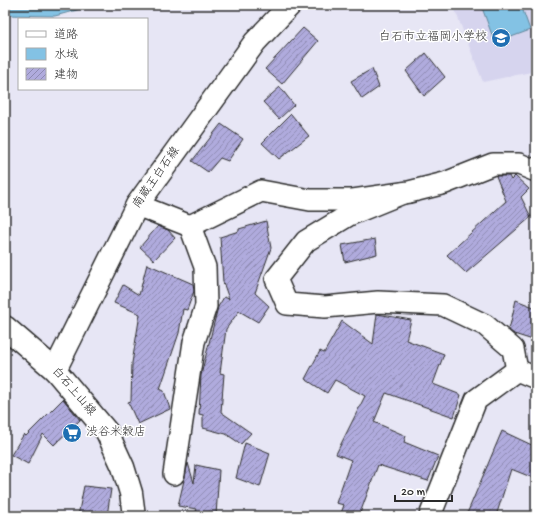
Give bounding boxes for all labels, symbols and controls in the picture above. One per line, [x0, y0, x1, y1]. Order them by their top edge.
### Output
legend [18, 18, 148, 90]
school or university icon: 白石市立福岡小学校 [490, 27, 512, 49]
text: 道路 [54, 28, 78, 43]
place label: 白石市立福岡小学校 [379, 30, 487, 45]
text: 水域 [54, 48, 78, 63]
text: 建物 [54, 68, 78, 83]
street label: 南蔵王白石線 [130, 144, 183, 212]
street label: 白石上山線 [48, 364, 99, 419]
supermarket icon: 渋谷米穀店 [61, 422, 83, 444]
place label: 渋谷米穀店 [86, 425, 146, 440]
scale bar [395, 477, 452, 503]
text: 20 m [401, 486, 426, 500]

